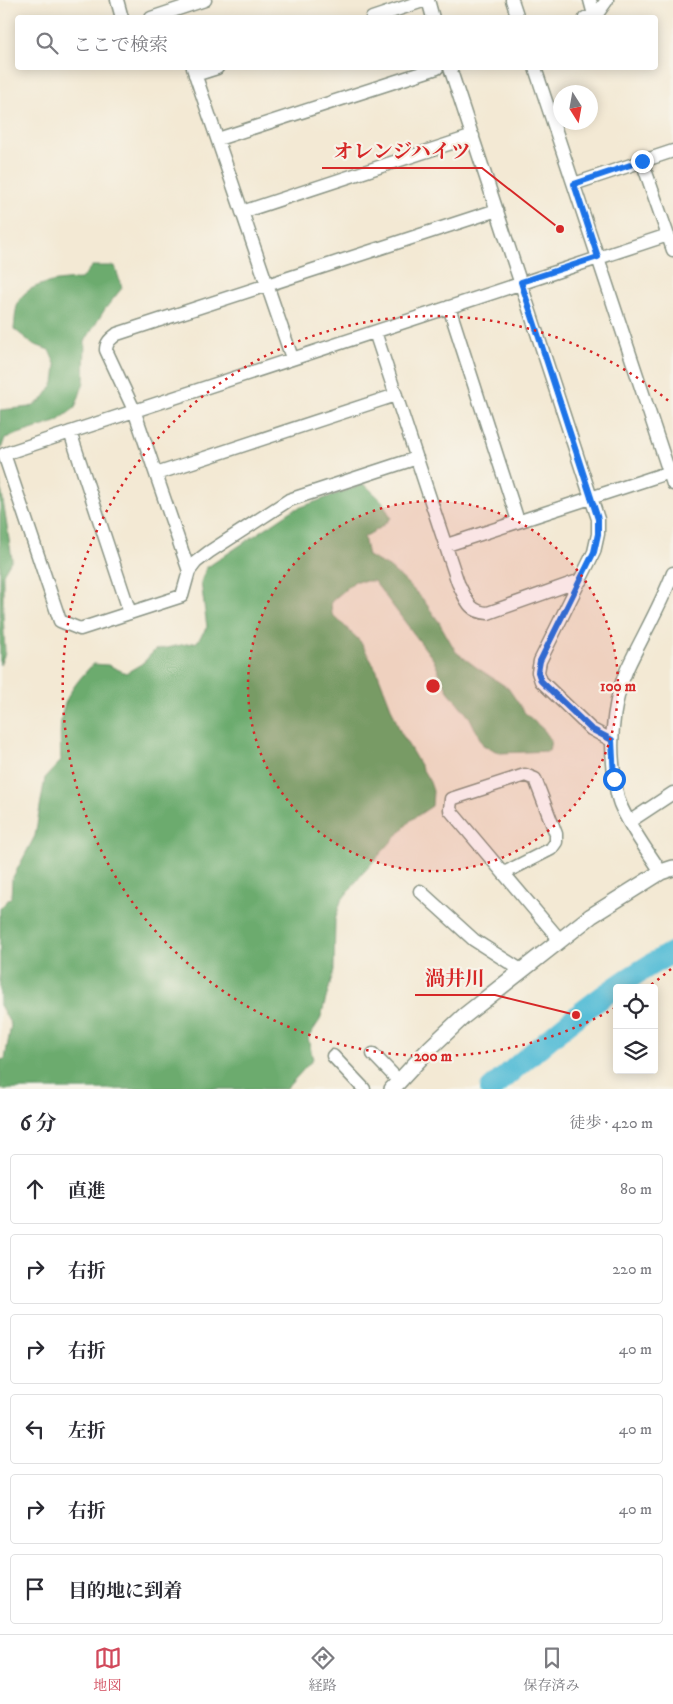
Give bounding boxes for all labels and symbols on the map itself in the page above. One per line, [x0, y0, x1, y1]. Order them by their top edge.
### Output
north arrow [553, 85, 598, 130]
callout: オレンジハイツ [322, 133, 482, 168]
text: オレンジハイツ [333, 140, 471, 165]
route end [631, 150, 654, 173]
centre of rings [424, 677, 442, 695]
text: 100 m [600, 677, 637, 696]
route start [603, 768, 626, 791]
callout: 渦井川 [415, 960, 495, 995]
text: 渦井川 [425, 967, 485, 992]
text: 200 m [414, 1047, 453, 1066]

